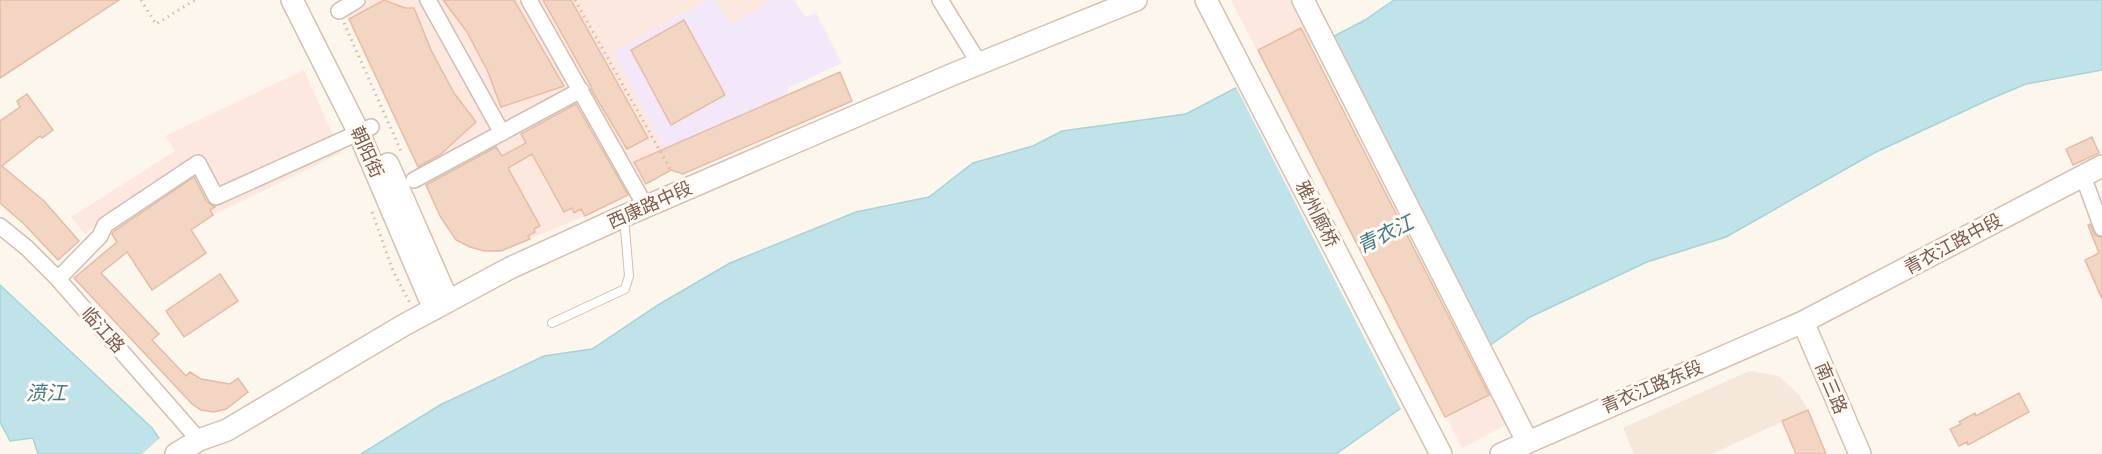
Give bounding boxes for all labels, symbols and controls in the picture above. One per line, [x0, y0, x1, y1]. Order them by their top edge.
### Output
street label: 朝阳街 [346, 123, 388, 181]
street label: 西康路中段 [604, 177, 696, 233]
street label: 雅州廊桥 [1291, 177, 1343, 251]
street label: 青衣江路中段 [1900, 209, 2006, 279]
water label: 青衣江 [1353, 210, 1419, 259]
street label: 临江路 [77, 303, 129, 357]
street label: 青衣江路东段 [1598, 356, 1706, 418]
street label: 南三路 [1810, 359, 1852, 417]
water label: 𣸣江 [26, 382, 68, 406]

